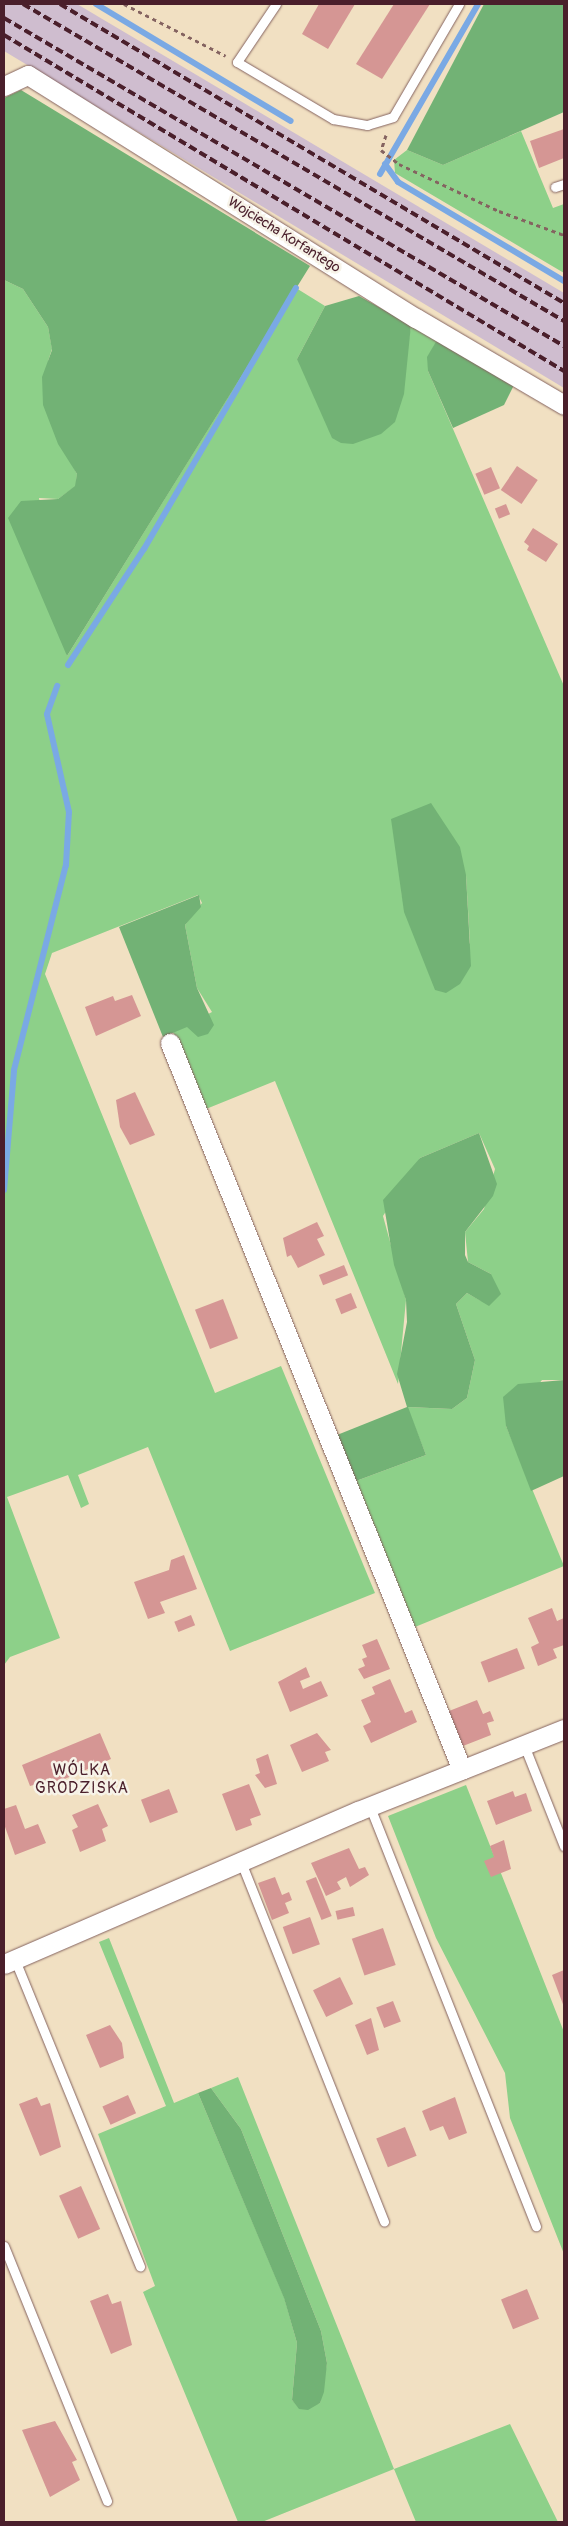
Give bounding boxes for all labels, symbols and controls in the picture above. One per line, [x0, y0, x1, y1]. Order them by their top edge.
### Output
street label: Wojciecha Korfantego [225, 194, 343, 276]
district label: WÓLKA GRODZISKA [34, 1760, 130, 1798]

